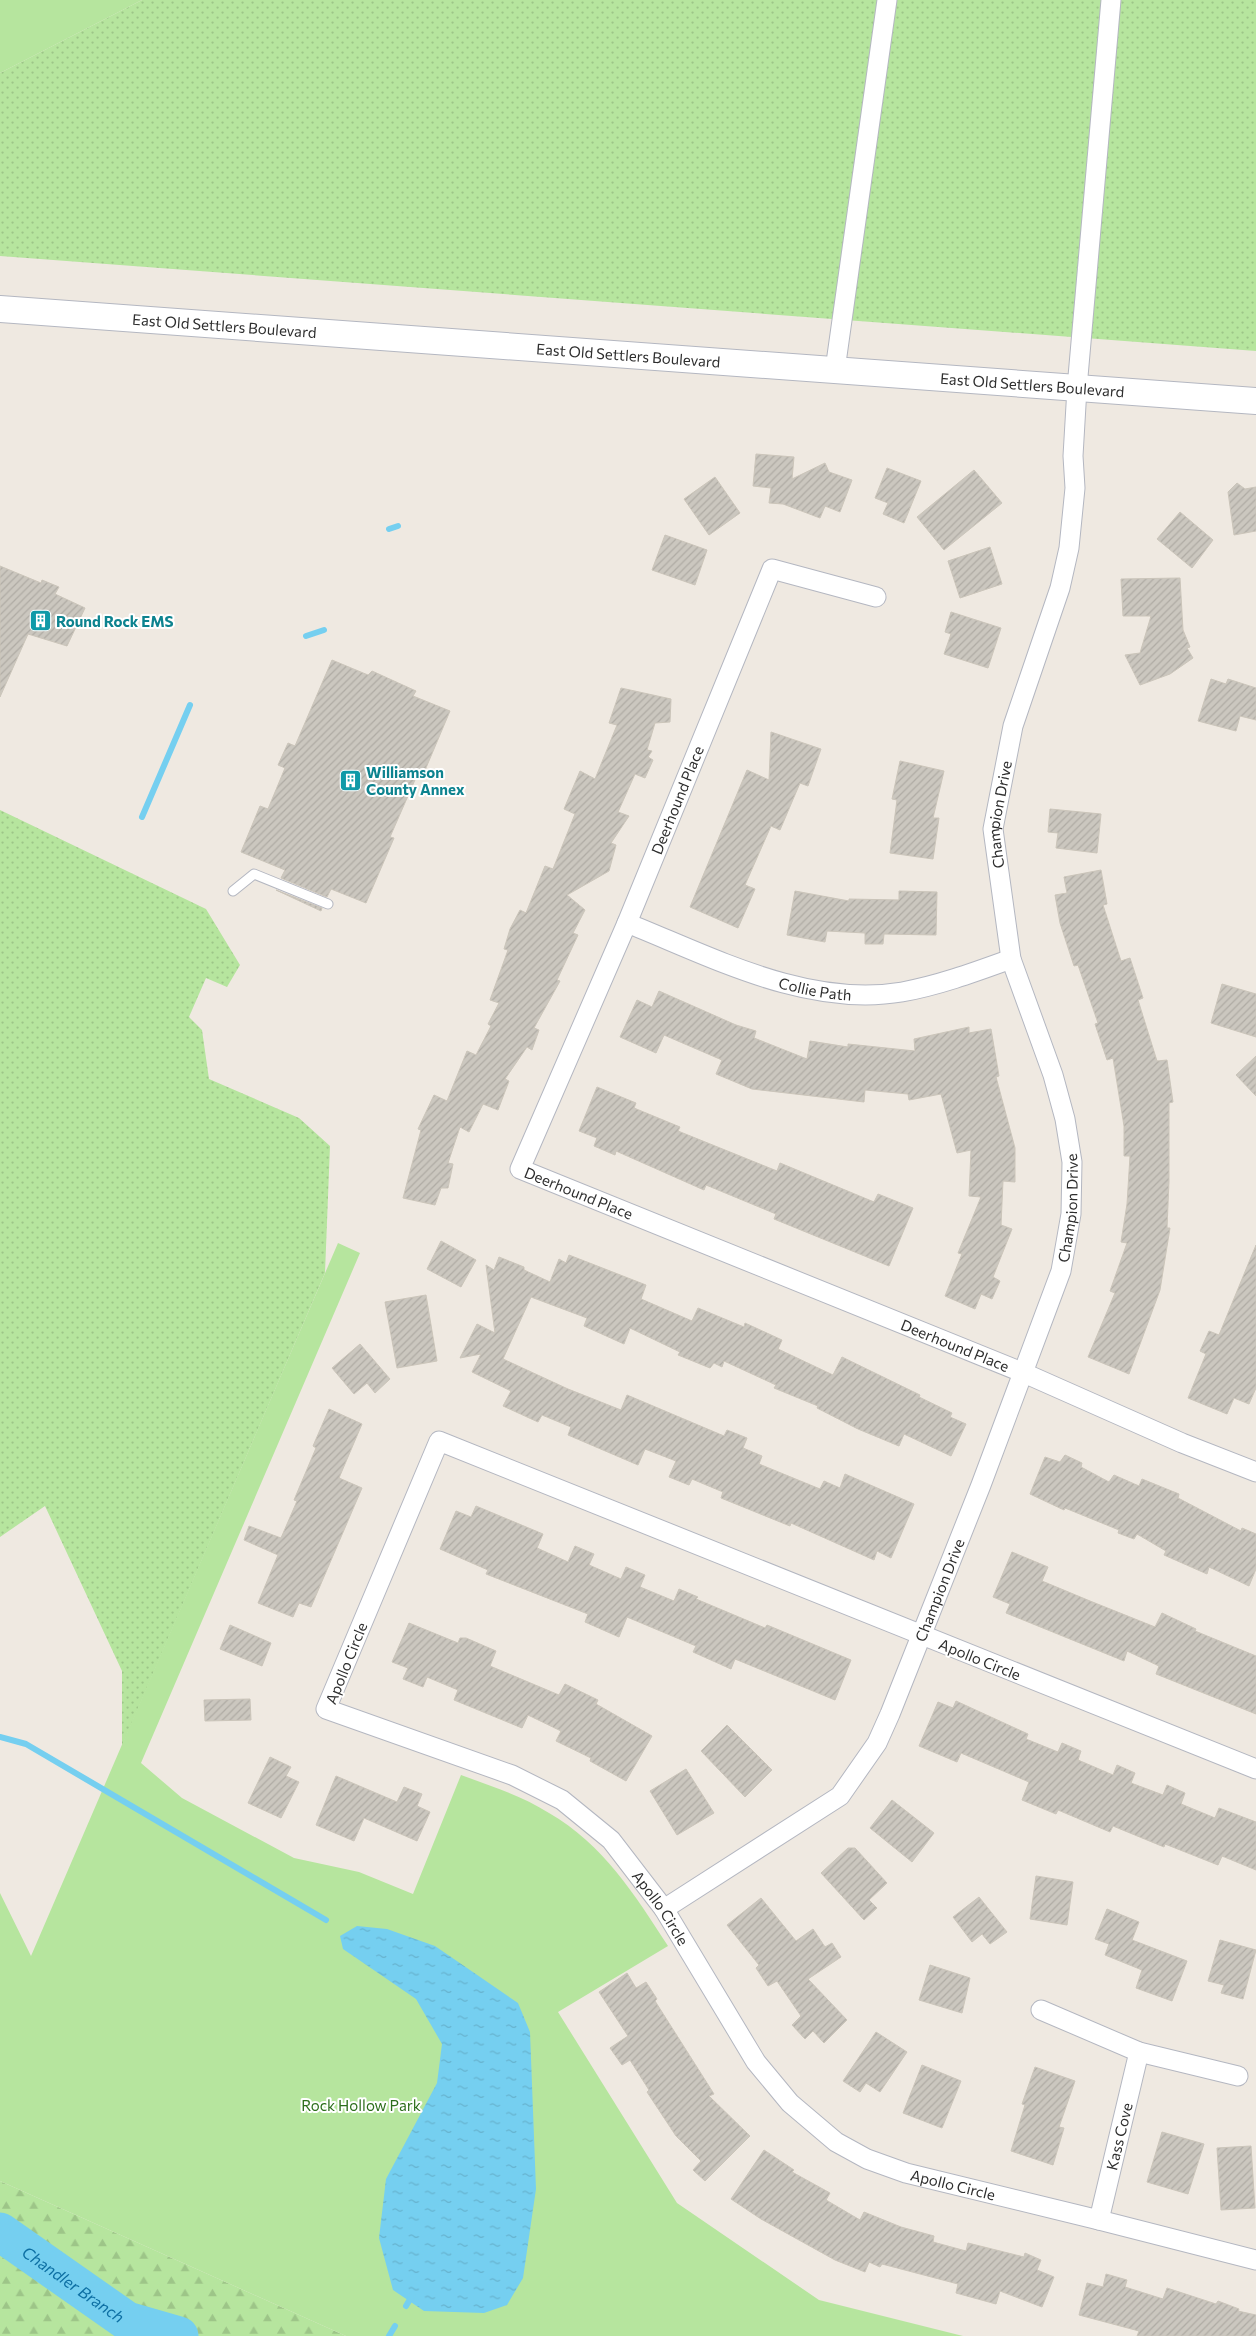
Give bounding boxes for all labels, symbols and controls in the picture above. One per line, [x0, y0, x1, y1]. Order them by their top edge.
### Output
street label: East Old Settlers Boulevard [132, 310, 317, 341]
street label: East Old Settlers Boulevard [536, 339, 721, 371]
street label: East Old Settlers Boulevard [939, 369, 1125, 400]
building icon: Round Rock EMS [28, 609, 52, 633]
place label: Round Rock EMS [56, 612, 174, 630]
street label: Deerhound Place [647, 743, 707, 857]
street label: Champion Drive [984, 759, 1015, 870]
place label: Williamson County Annex [366, 763, 465, 798]
building icon: Williamson County Annex [338, 769, 362, 793]
street label: Collie Path [777, 973, 852, 1004]
street label: Champion Drive [1054, 1152, 1081, 1264]
street label: Deerhound Place [522, 1163, 636, 1223]
street label: Deerhound Place [898, 1315, 1012, 1375]
street label: Champion Drive [911, 1536, 968, 1644]
street label: Apollo Circle [321, 1619, 371, 1707]
street label: Apollo Circle [936, 1634, 1024, 1684]
street label: Apollo Circle [629, 1867, 693, 1948]
park label: Rock Hollow Park [301, 2096, 421, 2114]
street label: Kass Cove [1102, 2101, 1136, 2172]
street label: Apollo Circle [909, 2165, 997, 2203]
water label: Chandler Branch [19, 2241, 128, 2326]

